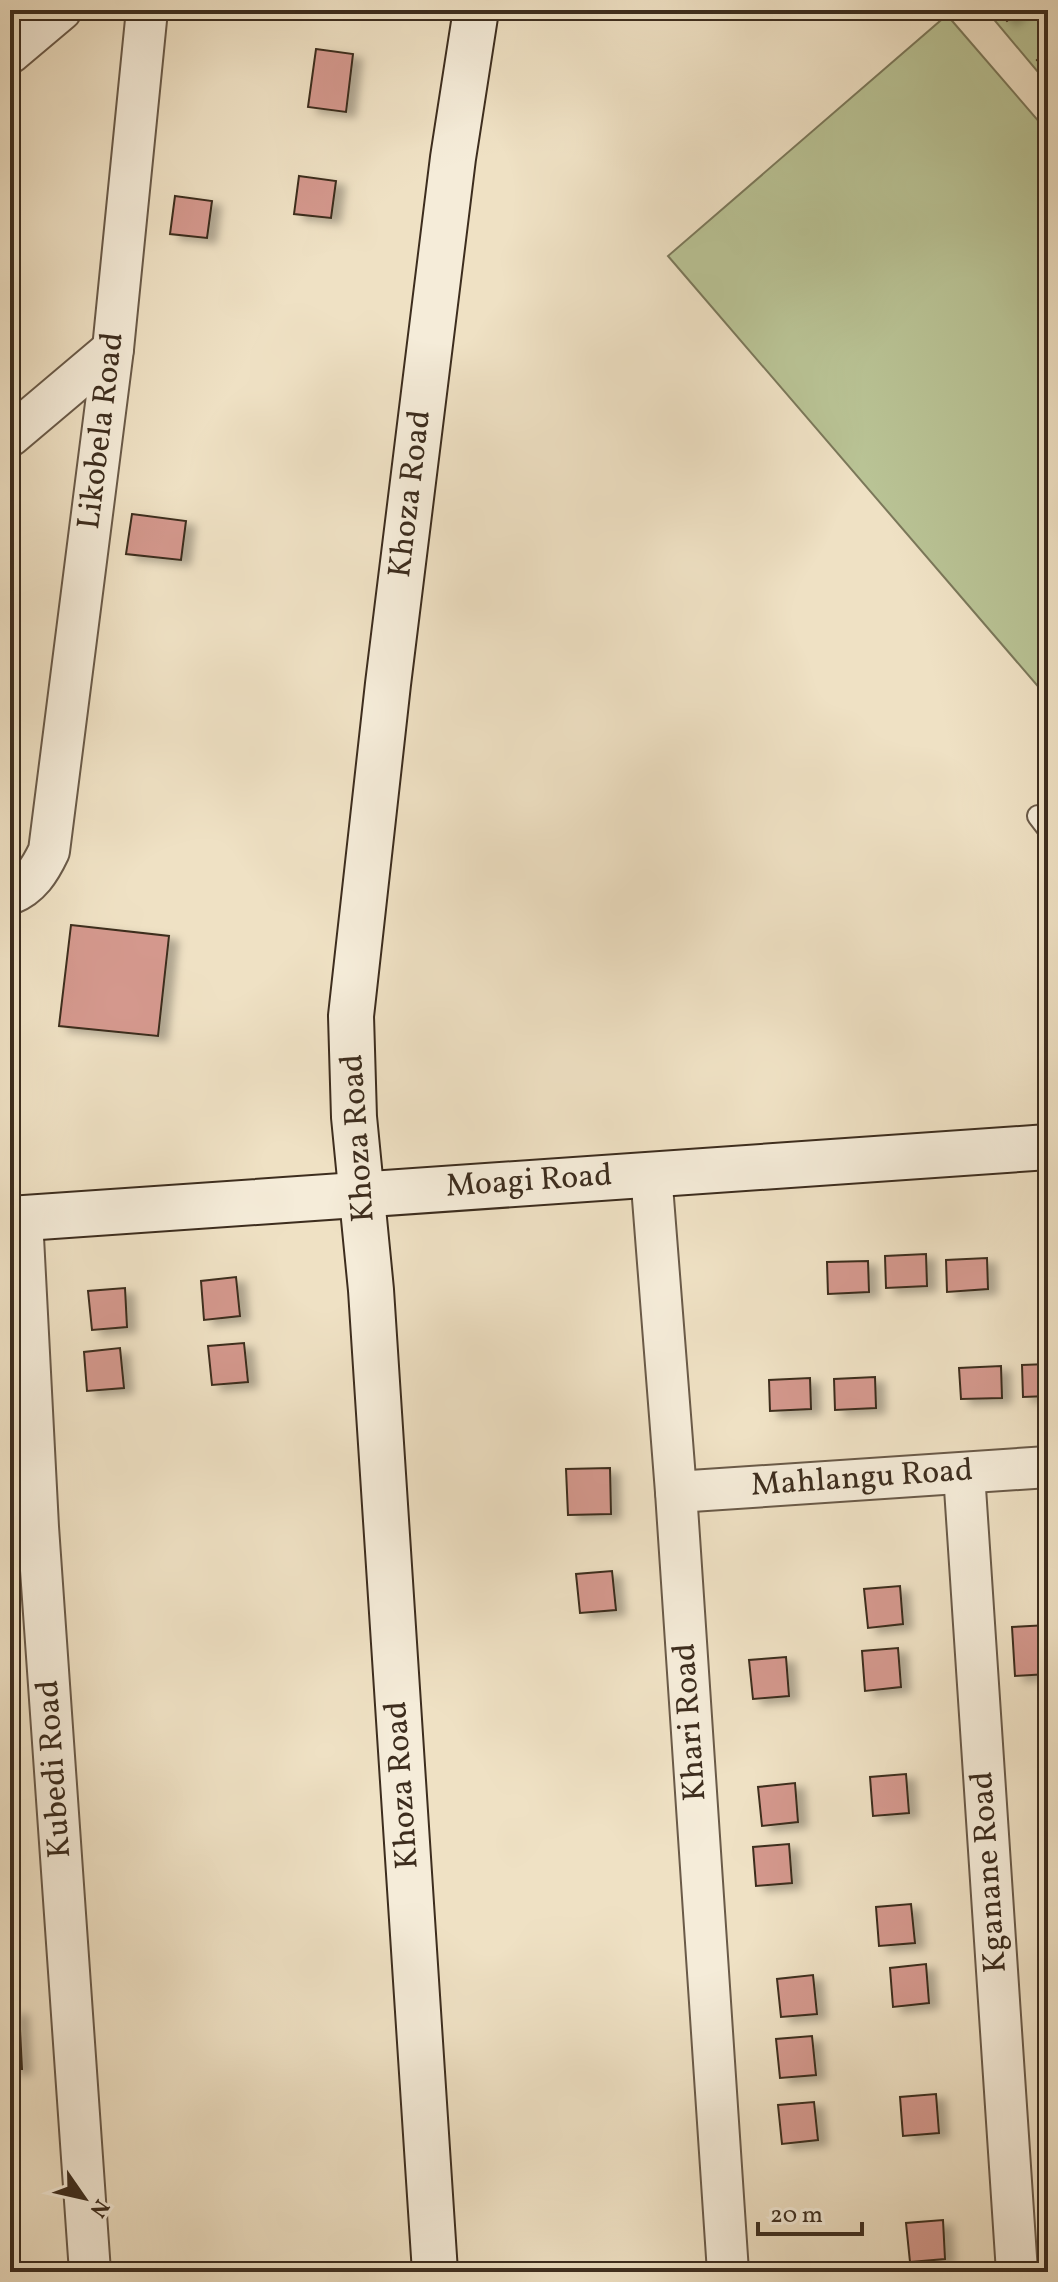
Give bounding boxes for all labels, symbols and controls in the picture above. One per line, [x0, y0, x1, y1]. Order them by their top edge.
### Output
street label: Likobela Road [68, 330, 136, 532]
street label: Khoza Road [379, 408, 443, 580]
street label: Khoza Road [331, 1052, 387, 1224]
street label: Moagi Road [444, 1154, 614, 1210]
street label: Mahlangu Road [750, 1449, 974, 1509]
street label: Khari Road [664, 1641, 718, 1803]
street label: Kubedi Road [27, 1678, 83, 1860]
street label: Khoza Road [375, 1699, 431, 1871]
street label: Kganane Road [961, 1770, 1019, 1974]
north arrow [44, 2158, 124, 2238]
scale bar [758, 2186, 862, 2236]
text: N [81, 2192, 116, 2223]
text: 20 m [770, 2199, 823, 2233]

